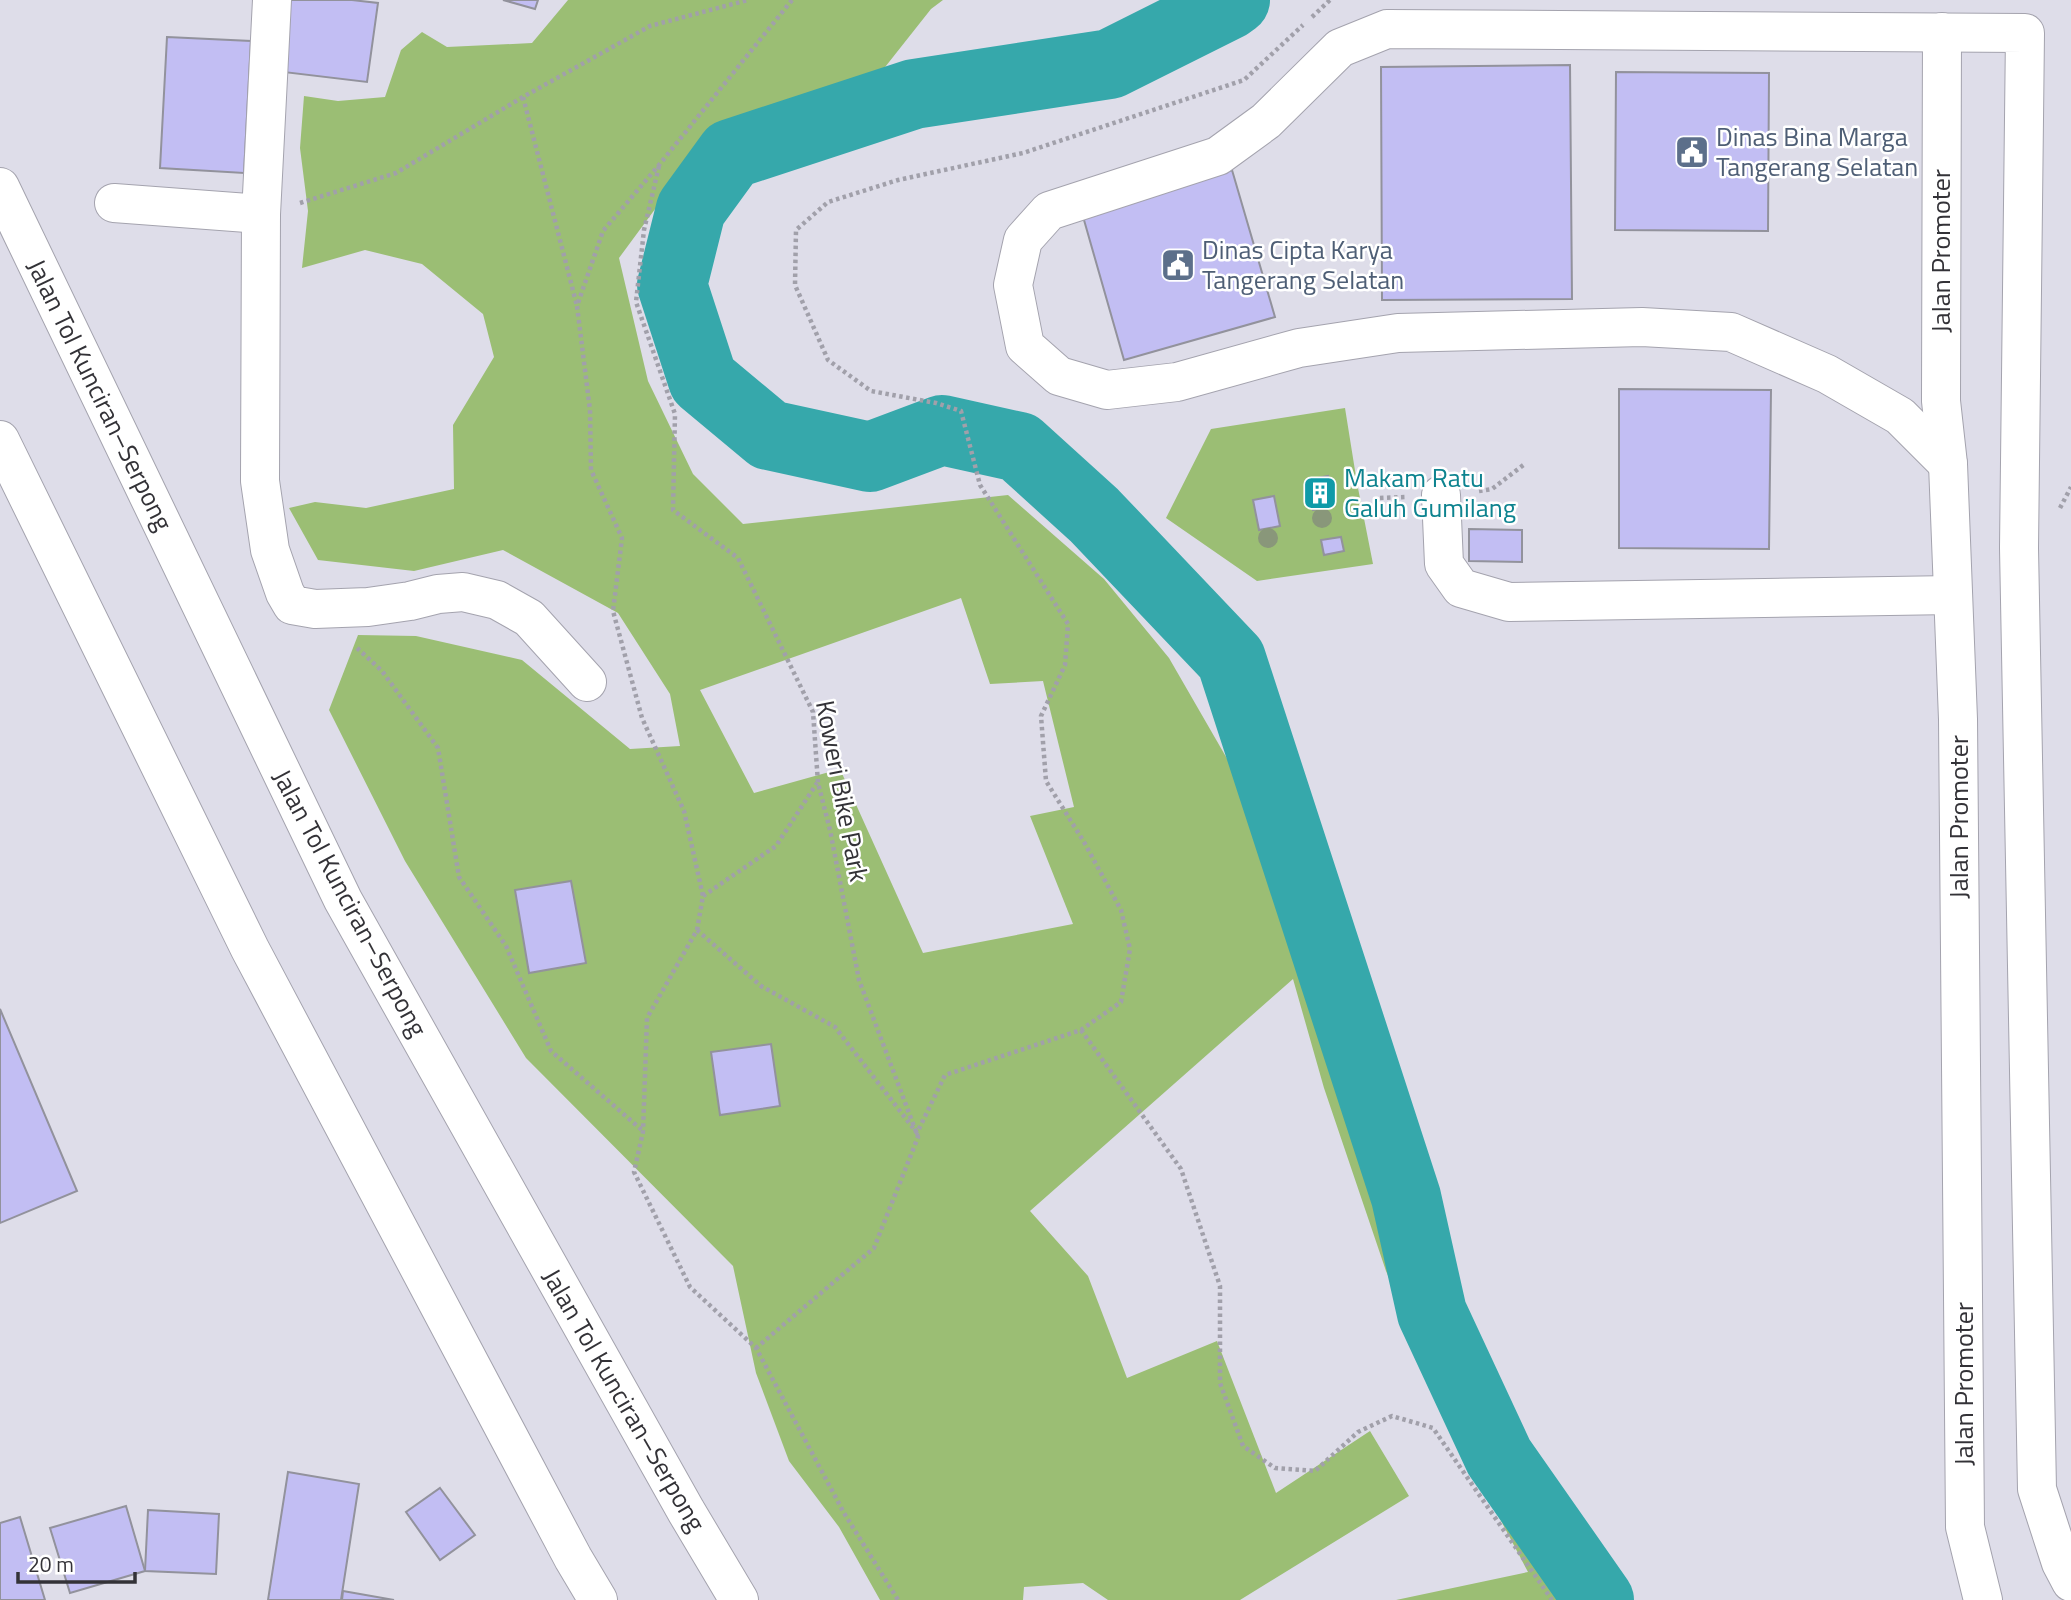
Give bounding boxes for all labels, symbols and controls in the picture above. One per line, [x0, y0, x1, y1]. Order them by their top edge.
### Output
place label: Dinas Bina Marga Tangerang Selatan [1716, 117, 1918, 186]
public building icon: Dinas Bina Marga Tangerang Selatan [1673, 133, 1711, 171]
street label: Jalan Promoter [1921, 169, 1960, 333]
place label: Dinas Cipta Karya Tangerang Selatan [1202, 230, 1404, 299]
public building icon: Dinas Cipta Karya Tangerang Selatan [1159, 246, 1197, 284]
street label: Jalan Tol Kunciran–Serpong [18, 252, 183, 537]
place label: Makam Ratu Galuh Gumilang [1344, 458, 1516, 527]
building icon: Makam Ratu Galuh Gumilang [1301, 474, 1339, 512]
street label: Koweri Bike Park [806, 697, 879, 885]
street label: Jalan Promoter [1939, 735, 1978, 899]
street label: Jalan Tol Kunciran–Serpong [263, 762, 438, 1043]
street label: Jalan Tol Kunciran–Serpong [533, 1261, 716, 1539]
street label: Jalan Promoter [1944, 1302, 1983, 1466]
scale bar [18, 1540, 135, 1584]
text: 20 m [28, 1548, 74, 1580]

